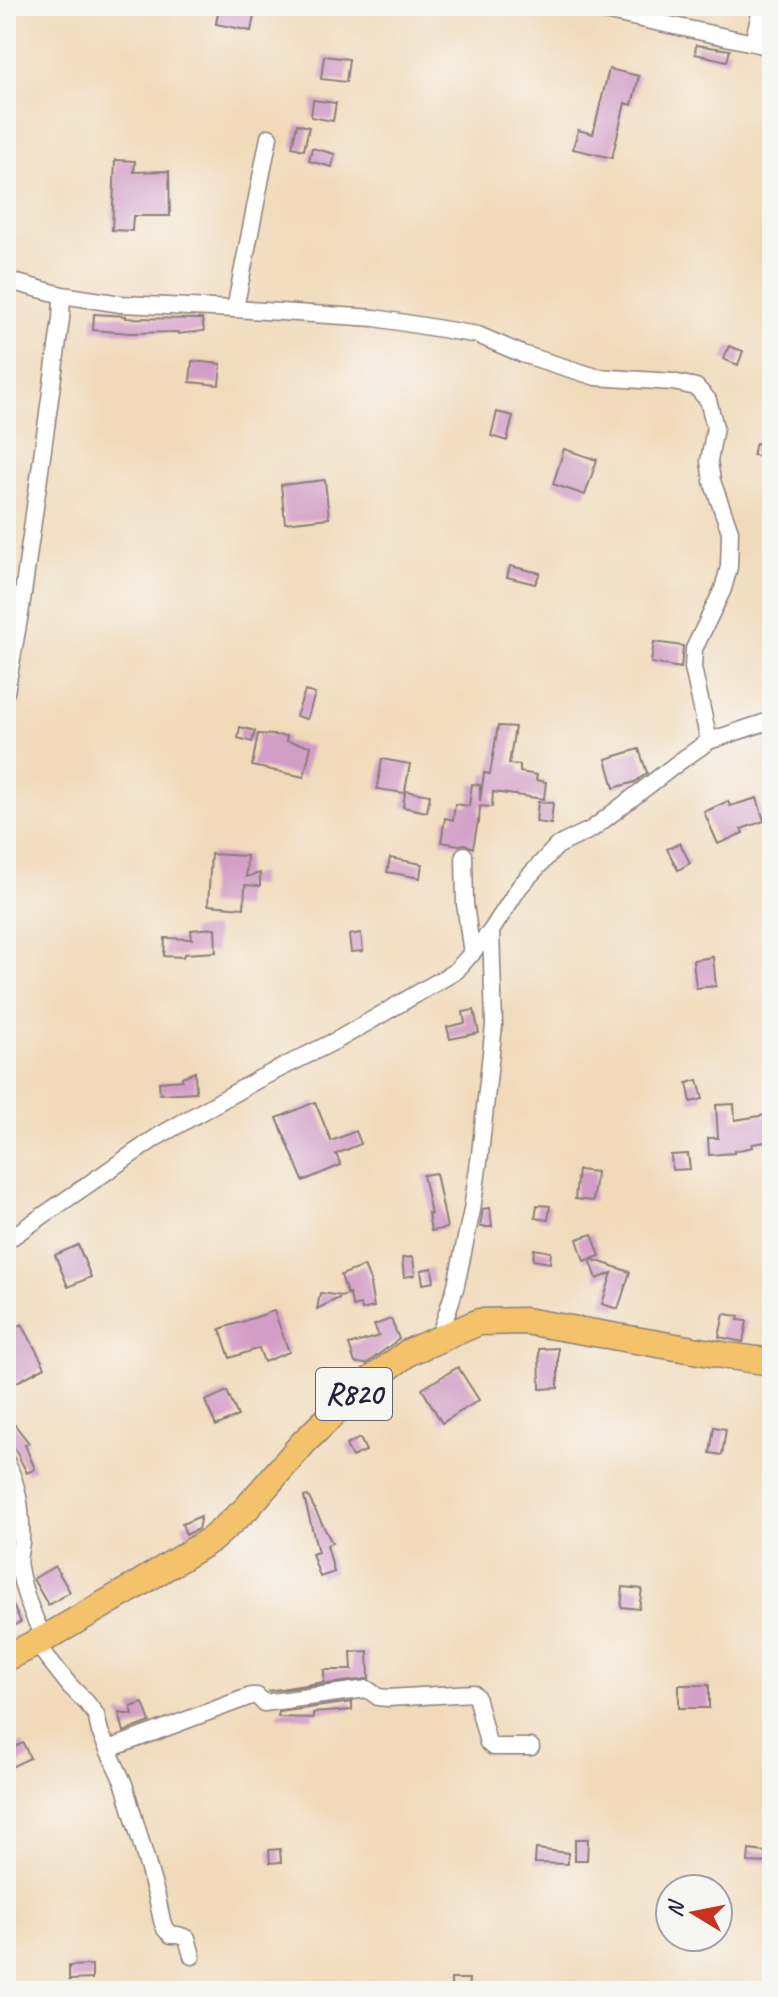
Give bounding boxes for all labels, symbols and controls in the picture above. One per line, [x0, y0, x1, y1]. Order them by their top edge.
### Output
road number: R820 [316, 1368, 392, 1420]
north arrow [654, 1873, 734, 1953]
text: N [660, 1897, 691, 1919]

